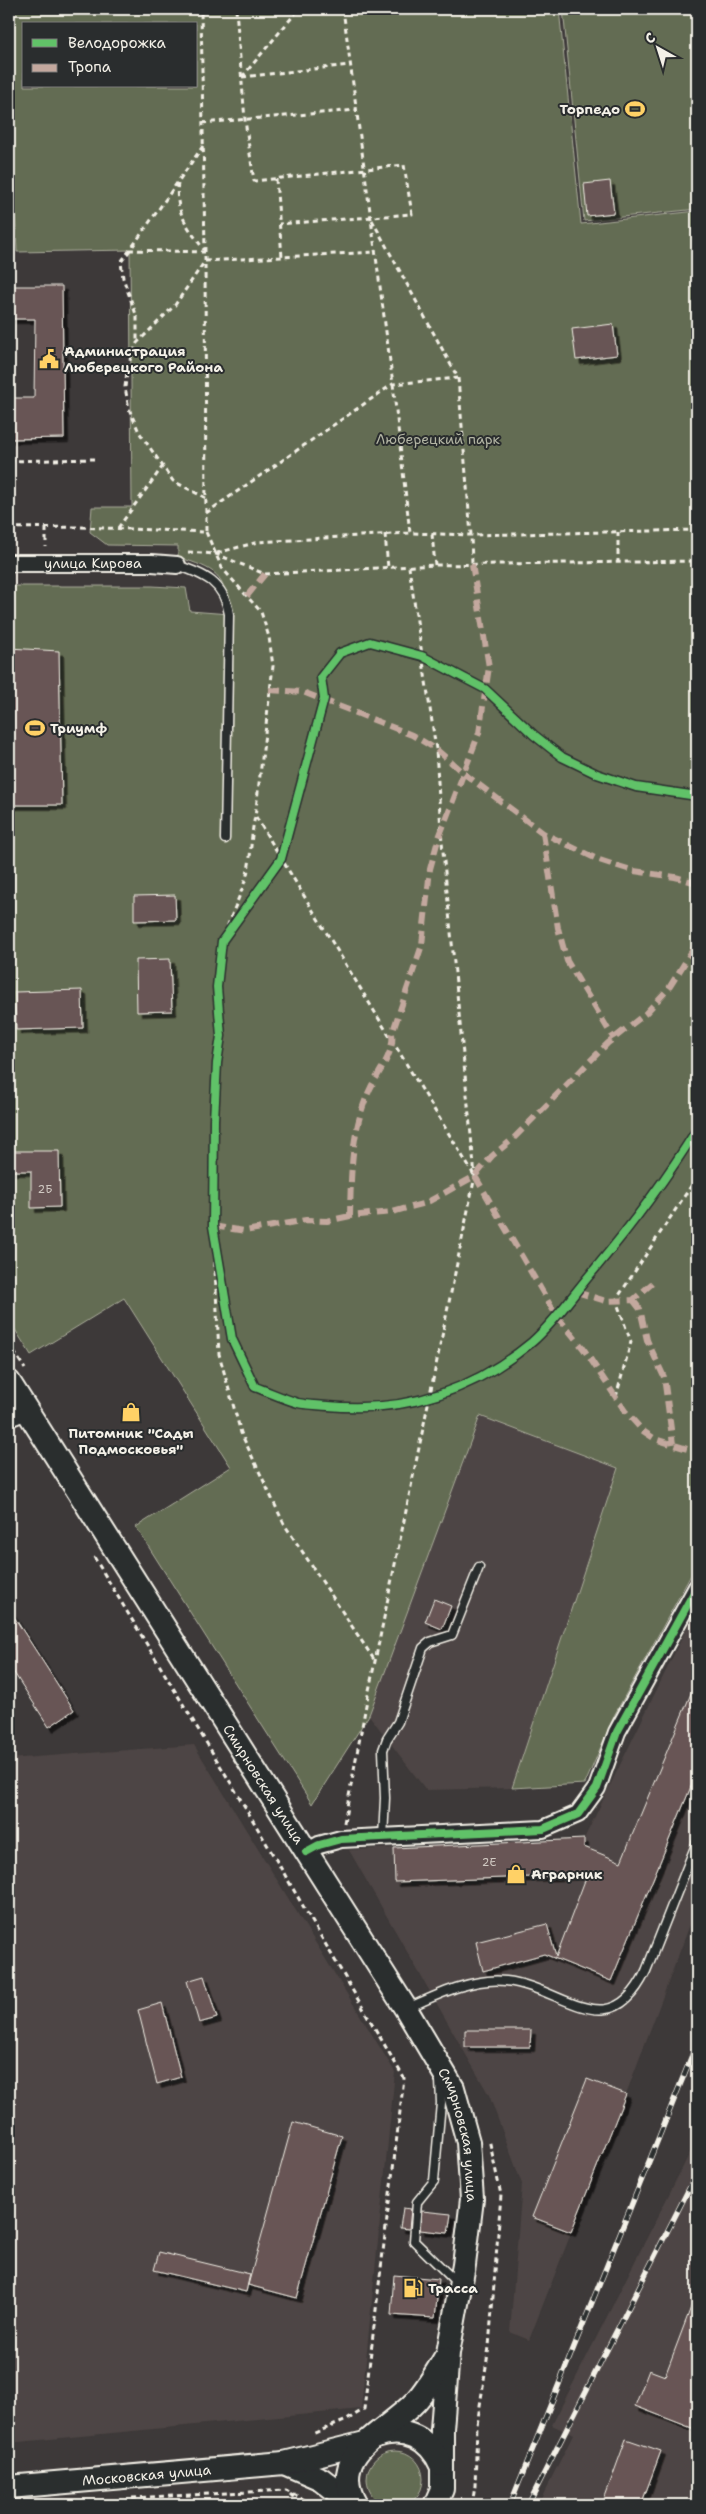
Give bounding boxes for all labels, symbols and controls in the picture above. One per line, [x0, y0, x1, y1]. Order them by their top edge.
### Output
legend [22, 22, 198, 88]
north arrow [634, 22, 684, 72]
text: С [641, 28, 659, 48]
text: Велодорожка [68, 33, 167, 53]
text: Тропа [68, 57, 112, 77]
sports icon: Торпедо [624, 98, 646, 120]
place label: Торпедо [560, 100, 620, 118]
place label: Администрация Люберецкого Района [64, 342, 223, 376]
public building icon: Администрация Люберецкого Района [38, 348, 60, 370]
park label: Люберецкий парк [376, 430, 500, 448]
street label: улица Кирова [44, 554, 142, 572]
sports icon: Триумф [24, 717, 46, 739]
place label: Триумф [50, 719, 108, 737]
house number: 2Б [38, 1182, 52, 1197]
shop icon: Питомник "Сады Подмосковья" [120, 1401, 142, 1423]
place label: Питомник "Сады Подмосковья" [69, 1424, 193, 1458]
street label: Смирновская улица [219, 1721, 308, 1848]
house number: 2Е [482, 1855, 496, 1870]
shop icon: Аграрник [505, 1863, 527, 1885]
place label: Аграрник [531, 1865, 603, 1883]
street label: Смирновская улица [434, 2064, 481, 2203]
fuel station icon: Трасса [402, 2277, 424, 2299]
place label: Трасса [428, 2279, 478, 2297]
street label: Московская улица [81, 2460, 212, 2490]

